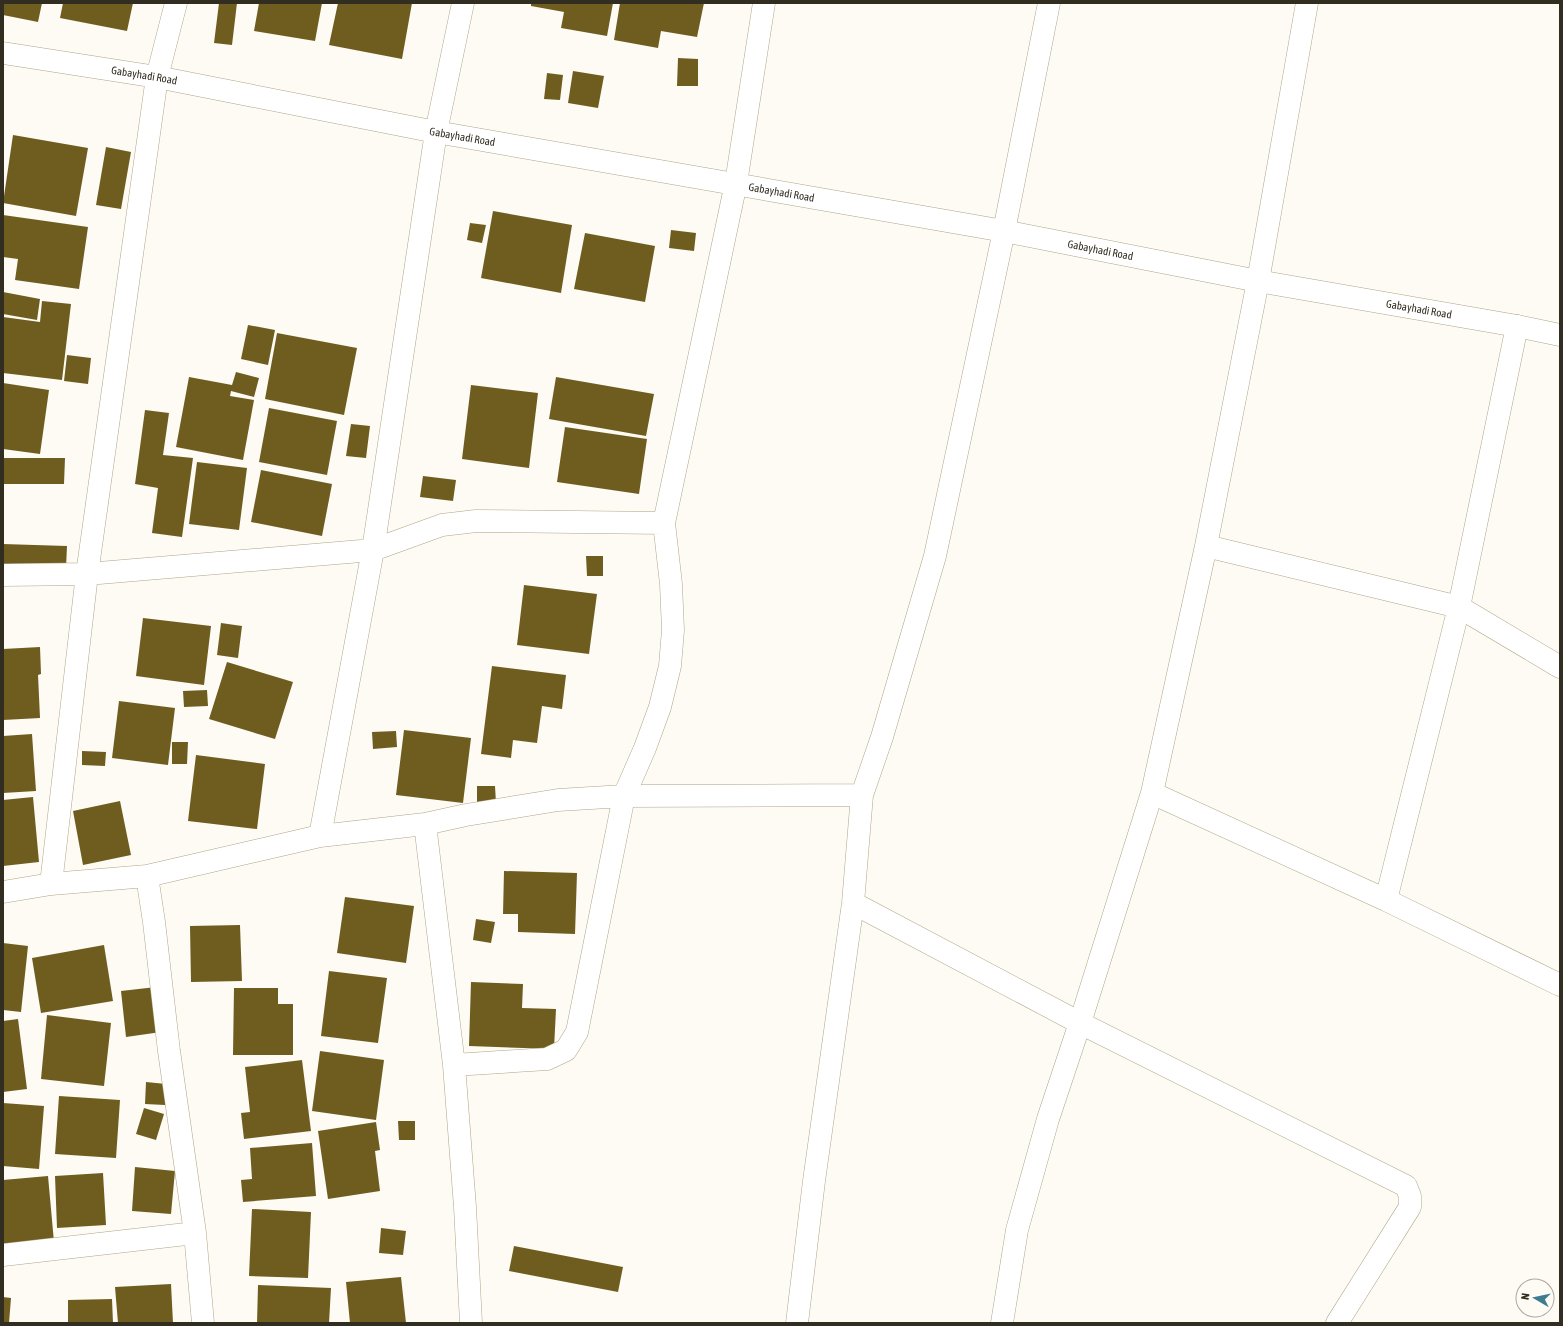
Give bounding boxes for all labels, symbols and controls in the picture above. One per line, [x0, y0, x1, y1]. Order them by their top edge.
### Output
street label: Gabayhadi Road [110, 64, 178, 87]
street label: Gabayhadi Road [428, 125, 496, 148]
street label: Gabayhadi Road [748, 181, 815, 204]
street label: Gabayhadi Road [1067, 238, 1134, 262]
street label: Gabayhadi Road [1385, 297, 1453, 321]
north arrow [1515, 1278, 1555, 1318]
text: N [1519, 1292, 1532, 1301]

